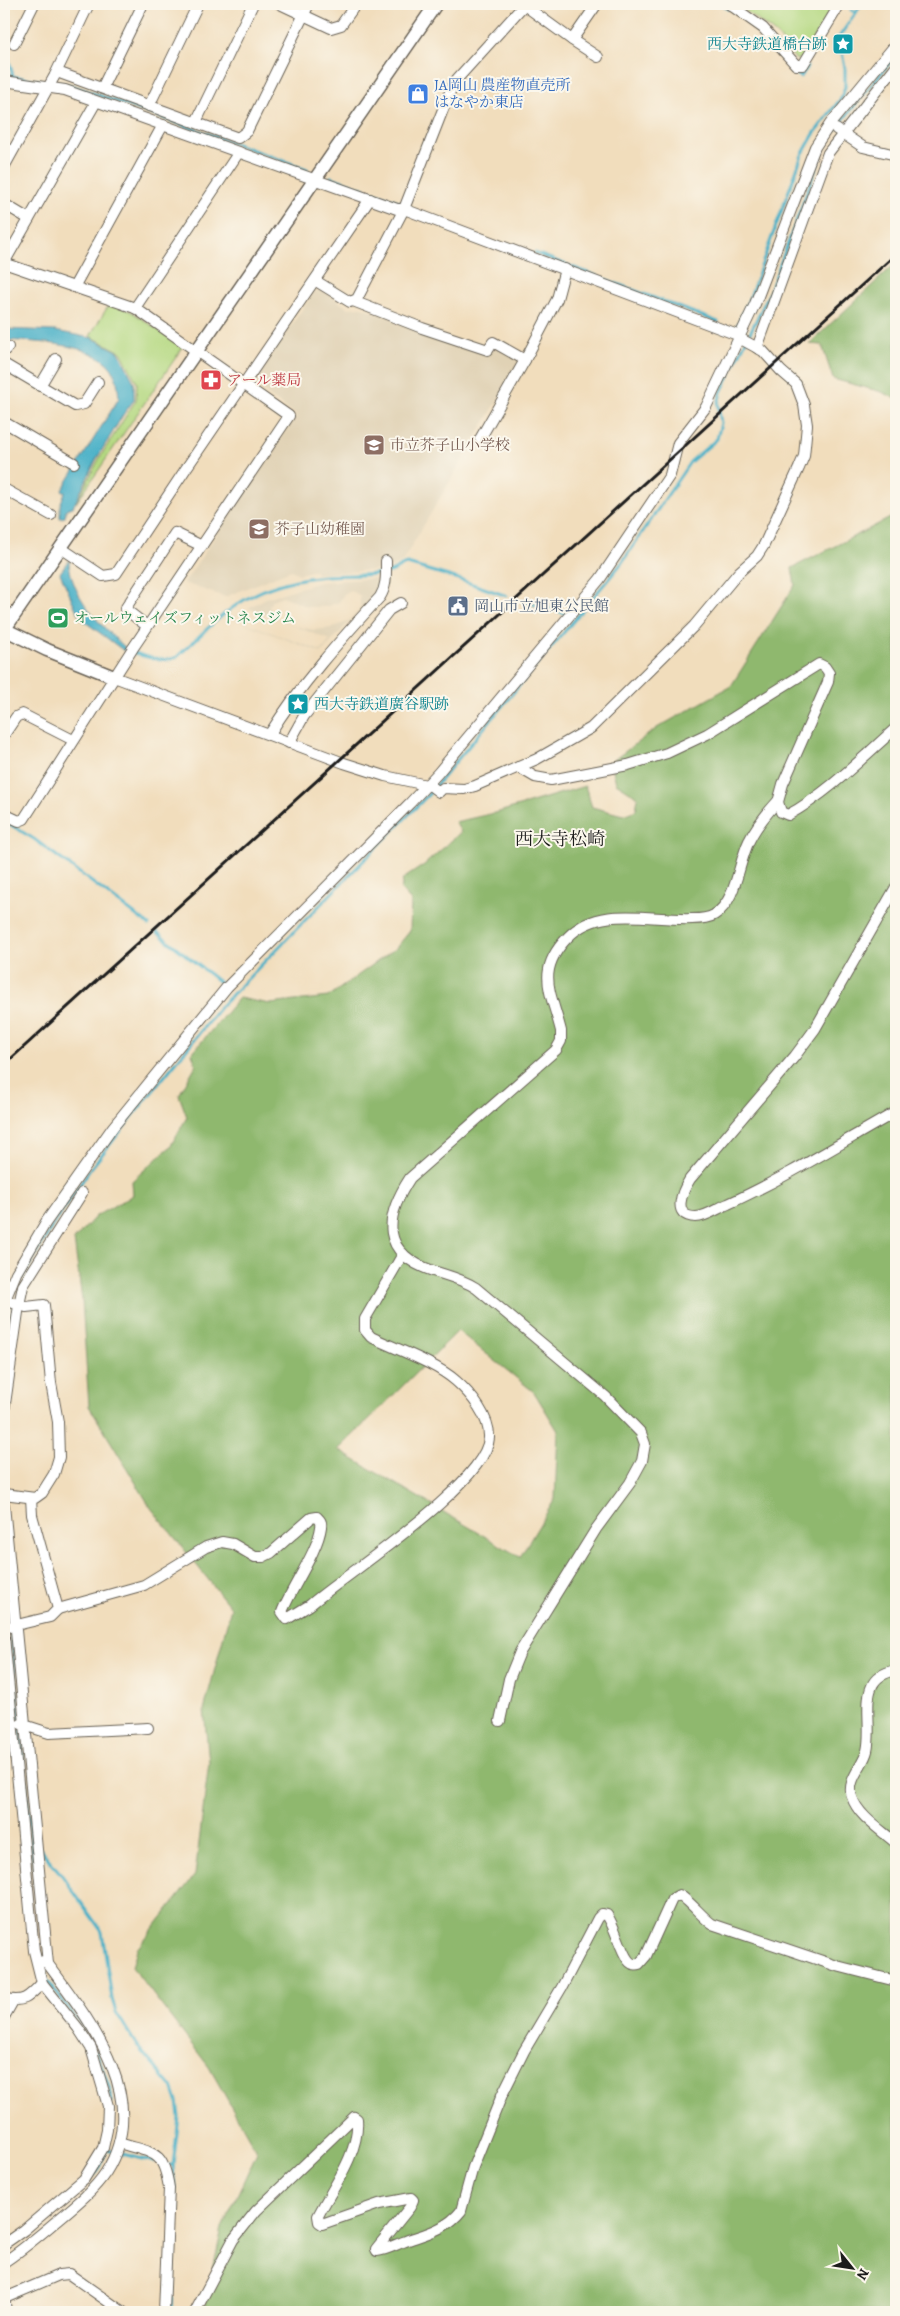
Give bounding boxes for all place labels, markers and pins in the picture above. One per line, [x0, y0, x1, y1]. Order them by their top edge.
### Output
place icon: 西大寺鉄道橋台跡 [831, 32, 855, 56]
place label: 西大寺鉄道橋台跡 [707, 34, 827, 54]
place label: JA岡山 農産物直売所 はなやか東店 [434, 75, 571, 112]
shop icon: JA岡山 農産物直売所 はなやか東店 [406, 82, 430, 106]
pharmacy icon: アール薬局 [199, 368, 223, 392]
place label: アール薬局 [227, 370, 301, 390]
school or university icon: 市立芥子山小学校 [362, 433, 386, 457]
place label: 市立芥子山小学校 [390, 435, 510, 455]
school or university icon: 芥子山幼稚園 [247, 517, 271, 541]
place label: 芥子山幼稚園 [275, 519, 365, 539]
public building icon: 岡山市立旭東公民館 [446, 594, 470, 618]
place label: 岡山市立旭東公民館 [474, 596, 609, 616]
sports icon: オールウェイズフィットネスジム [46, 606, 70, 630]
place label: オールウェイズフィットネスジム [74, 608, 296, 628]
place icon: 西大寺鉄道廣谷駅跡 [286, 692, 310, 716]
place label: 西大寺鉄道廣谷駅跡 [314, 694, 449, 714]

